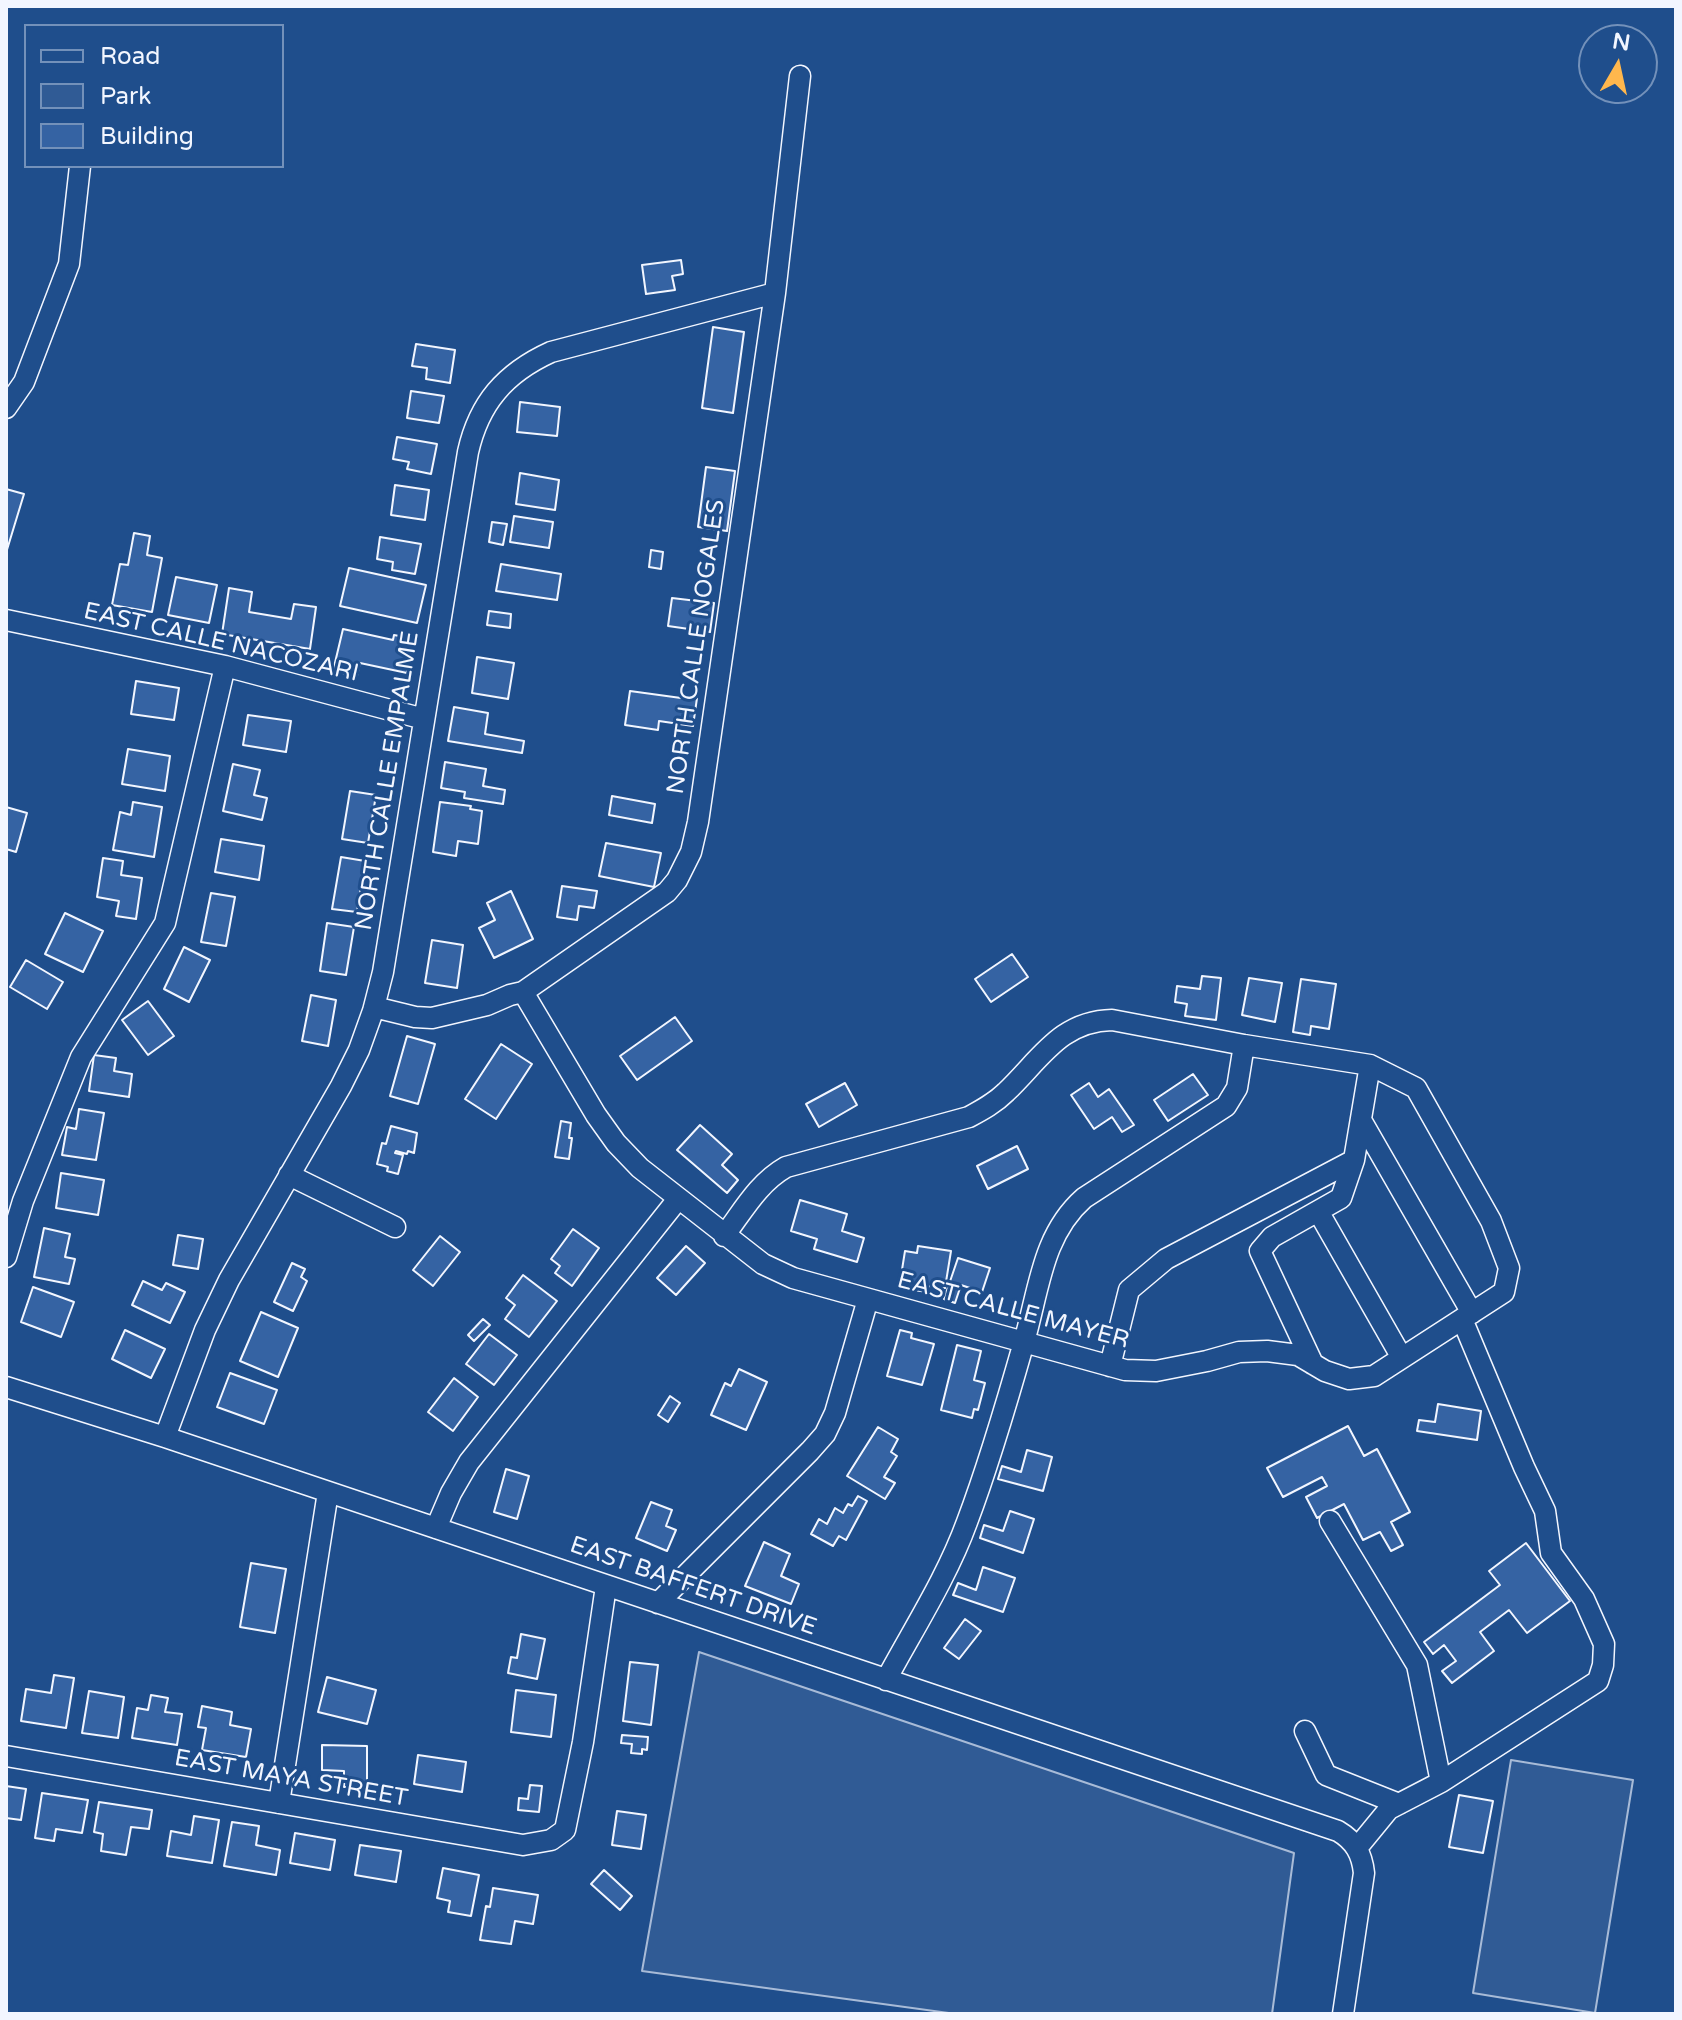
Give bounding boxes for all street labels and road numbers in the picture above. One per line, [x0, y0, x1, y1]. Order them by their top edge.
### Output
street label: NORTH CALLE NOGALES [662, 498, 732, 796]
street label: EAST CALLE NACOZARI [81, 597, 361, 689]
street label: NORTH CALLE EMPALME [350, 629, 426, 933]
street label: EAST CALLE MAYER [894, 1266, 1132, 1356]
street label: EAST BAFFERT DRIVE [566, 1531, 820, 1643]
street label: EAST MAYA STREET [172, 1744, 410, 1814]

